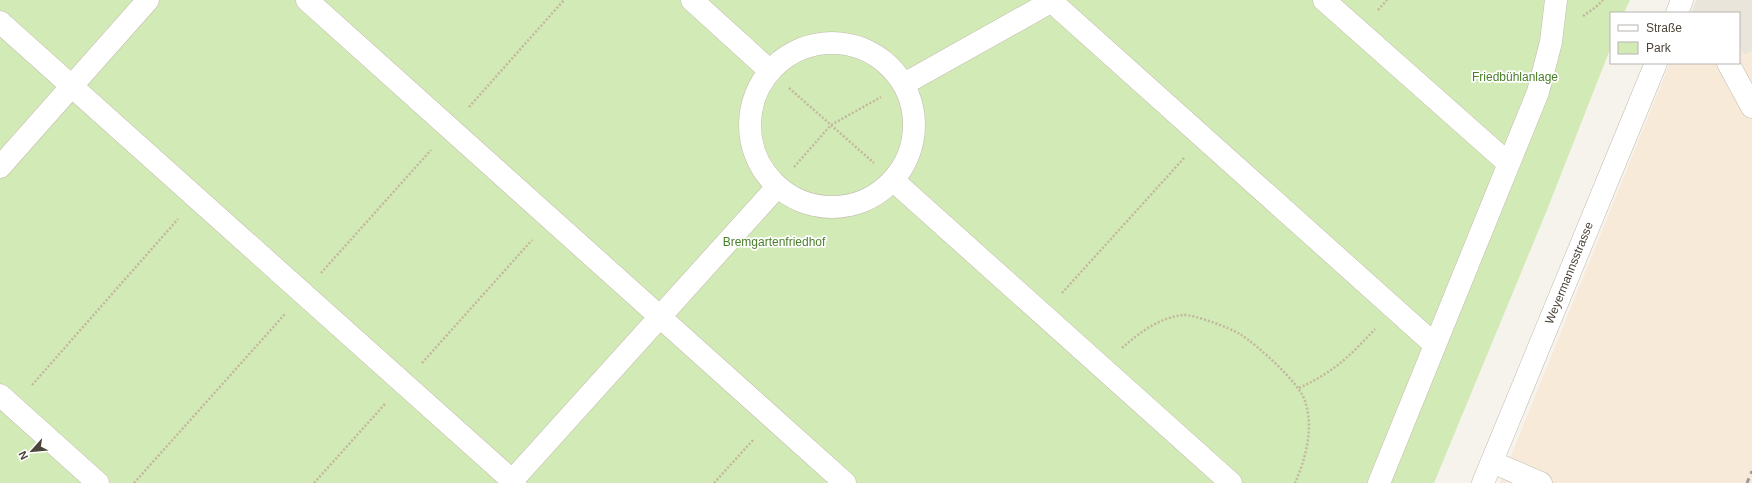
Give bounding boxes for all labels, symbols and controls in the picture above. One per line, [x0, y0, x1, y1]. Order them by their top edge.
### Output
legend [1610, 12, 1740, 64]
text: Straße [1646, 21, 1682, 35]
text: Park [1646, 41, 1672, 55]
park label: Friedbühlanlage [1472, 70, 1558, 84]
street label: Weyermannsstrasse [1542, 219, 1596, 326]
park label: Bremgartenfriedhof [723, 235, 826, 249]
north arrow [12, 431, 52, 471]
text: N [16, 449, 30, 462]

